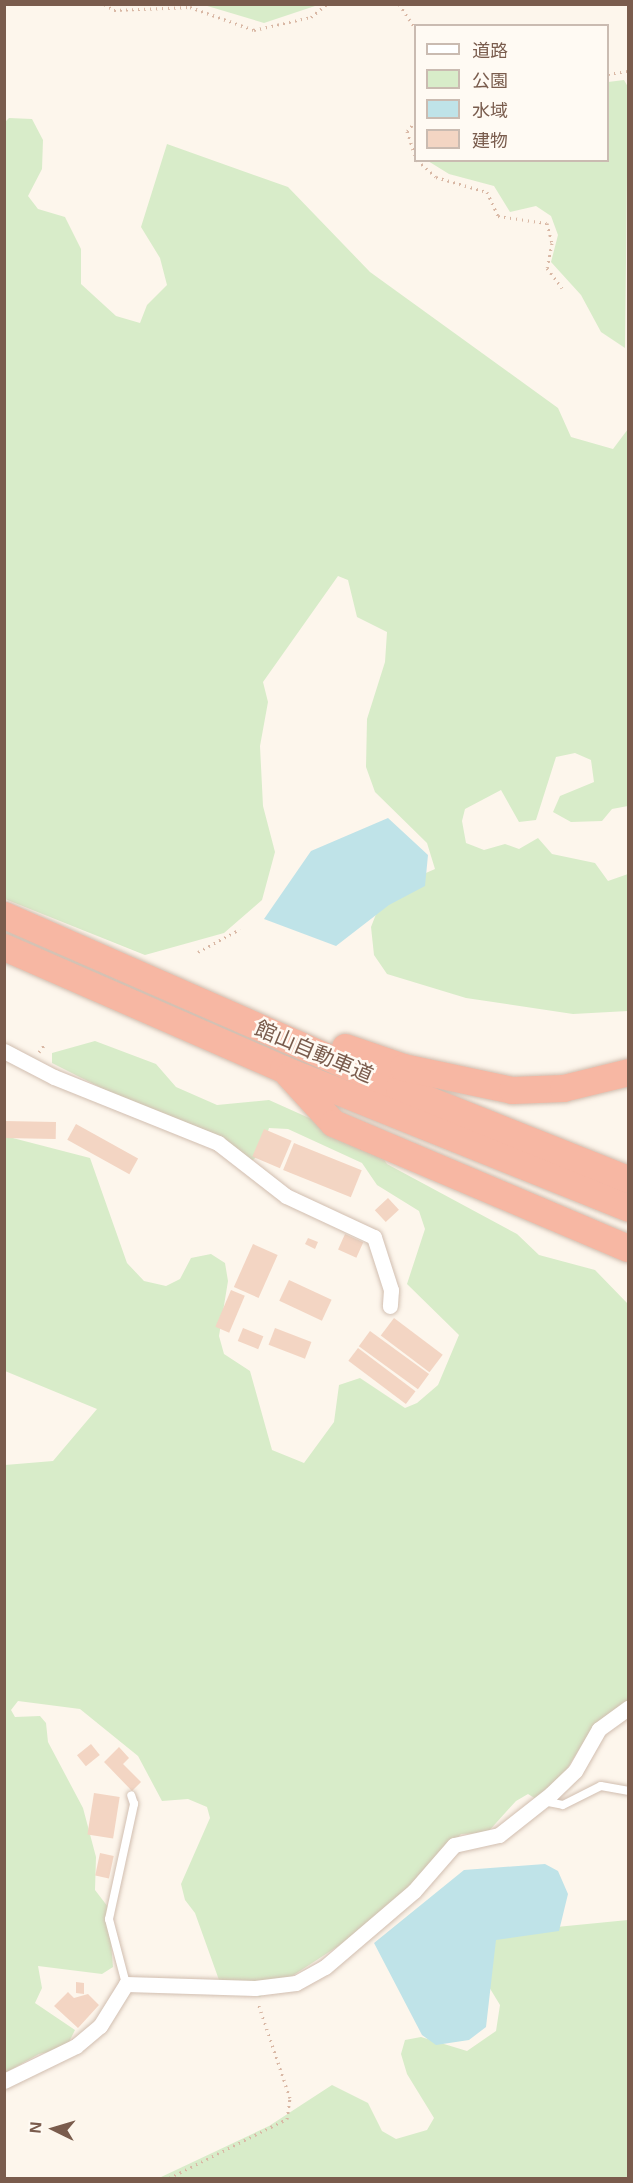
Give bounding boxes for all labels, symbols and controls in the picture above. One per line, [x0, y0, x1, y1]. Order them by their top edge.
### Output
legend [414, 24, 609, 162]
text: 道路 [472, 41, 508, 61]
text: 公園 [472, 71, 508, 91]
text: 水域 [472, 101, 508, 121]
text: 建物 [472, 131, 508, 151]
street label: 館山自動車道 [251, 1016, 377, 1088]
north arrow [24, 2099, 84, 2159]
text: N [27, 2121, 45, 2134]

